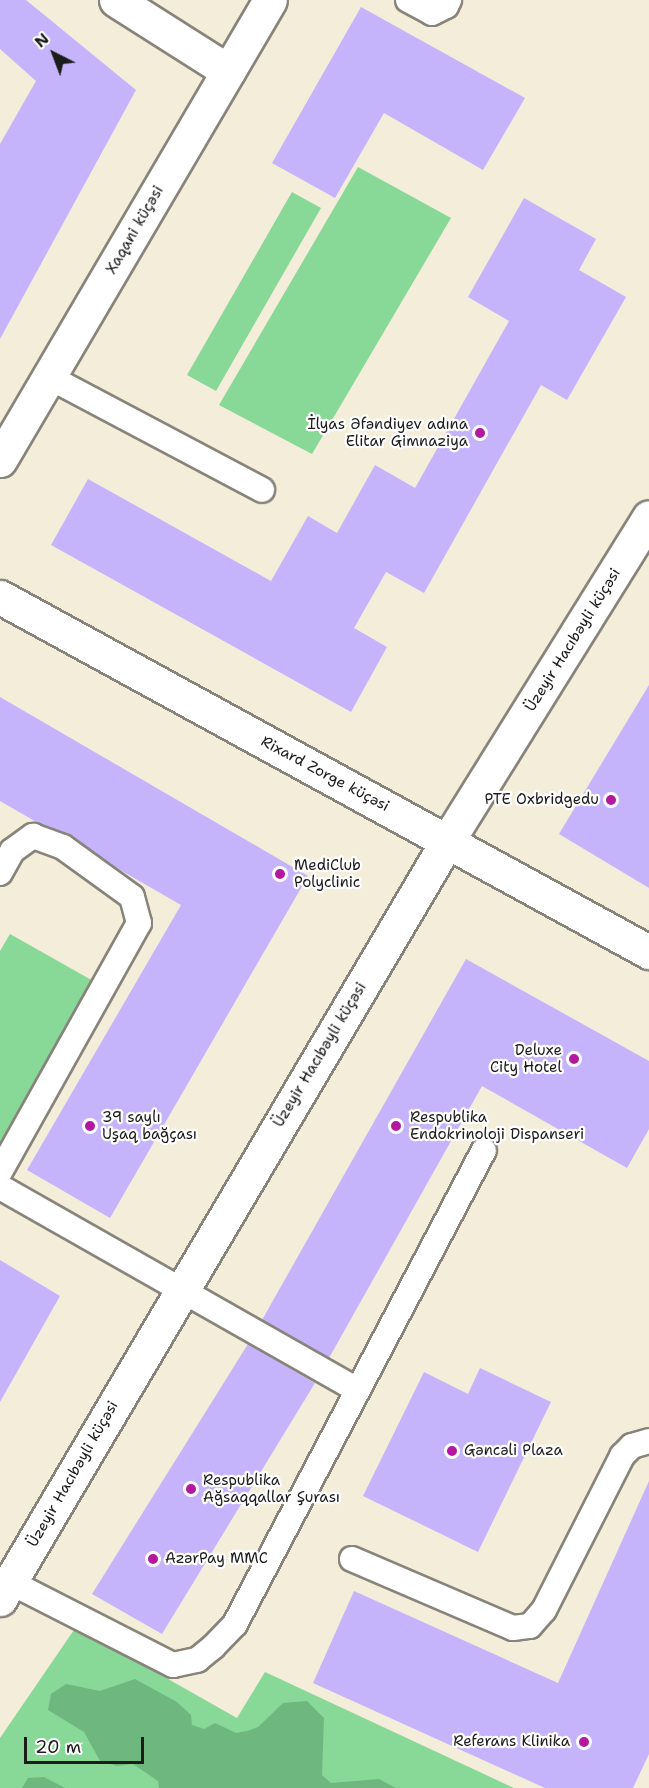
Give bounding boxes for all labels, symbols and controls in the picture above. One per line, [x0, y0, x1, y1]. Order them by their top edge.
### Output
north arrow [24, 24, 84, 84]
text: N [30, 28, 53, 52]
street label: Xaqani küçəsi [102, 183, 168, 277]
place label: İlyas Əfəndiyev adına Elitar Gimnaziya [307, 415, 468, 450]
marker: İlyas Əfəndiyev adına Elitar Gimnaziya [473, 426, 487, 440]
street label: Üzeyir Hacıbəyli küçəsi [521, 565, 625, 715]
street label: Rixard Zorge küçəsi [258, 733, 392, 815]
place label: PTE Oxbridgedu [485, 791, 599, 809]
marker: PTE Oxbridgedu [604, 793, 618, 807]
place label: MediClub Polyclinic [294, 856, 361, 891]
marker: MediClub Polyclinic [271, 865, 289, 883]
street label: Üzeyir Hacıbəyli küçəsi [270, 979, 370, 1131]
place label: Deluxe City Hotel [490, 1041, 562, 1076]
marker: Deluxe City Hotel [567, 1052, 581, 1066]
place label: 39 saylı Uşaq bağçası [102, 1108, 197, 1143]
place label: Respublika Endokrinoloji Dispanseri [410, 1108, 584, 1143]
marker: Respublika Endokrinoloji Dispanseri [387, 1117, 405, 1135]
marker: 39 saylı Uşaq bağçası [83, 1119, 97, 1133]
street label: Üzeyir Hacıbəyli küçəsi [24, 1398, 122, 1550]
place label: Gəncəli Plaza [464, 1442, 563, 1460]
marker: Gəncəli Plaza [445, 1444, 459, 1458]
place label: Respublika Ağsaqqallar Şurası [203, 1471, 340, 1506]
marker: Respublika Ağsaqqallar Şurası [184, 1482, 198, 1496]
place label: AzərPay MMC [165, 1550, 268, 1568]
marker: AzərPay MMC [146, 1552, 160, 1566]
scale bar [27, 1725, 147, 1763]
place label: Referans Klinika [453, 1733, 570, 1751]
marker: Referans Klinika [575, 1733, 593, 1751]
text: 20 m [35, 1735, 81, 1759]

